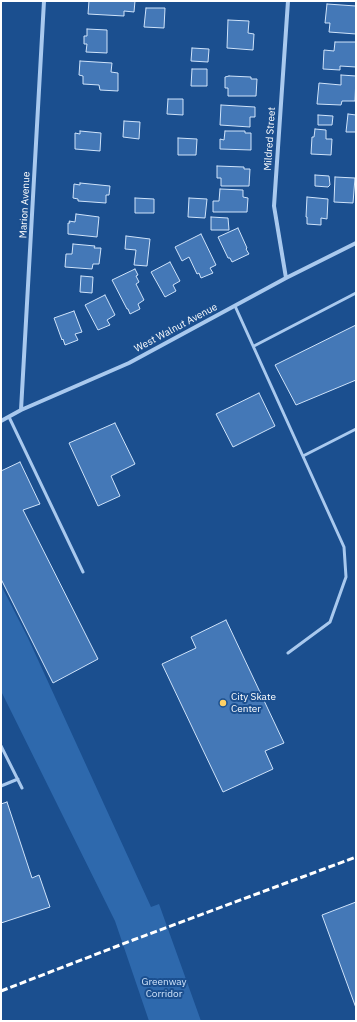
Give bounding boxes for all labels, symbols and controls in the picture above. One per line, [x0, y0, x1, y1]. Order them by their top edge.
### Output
street label: Mildred Street [262, 107, 278, 171]
street label: Marion Avenue [17, 171, 33, 239]
street label: West Walnut Avenue [132, 301, 220, 355]
place label: City Skate Center [231, 691, 276, 714]
marker: City Skate Center [218, 698, 228, 708]
park label: Greenway Corridor [141, 976, 187, 1000]

